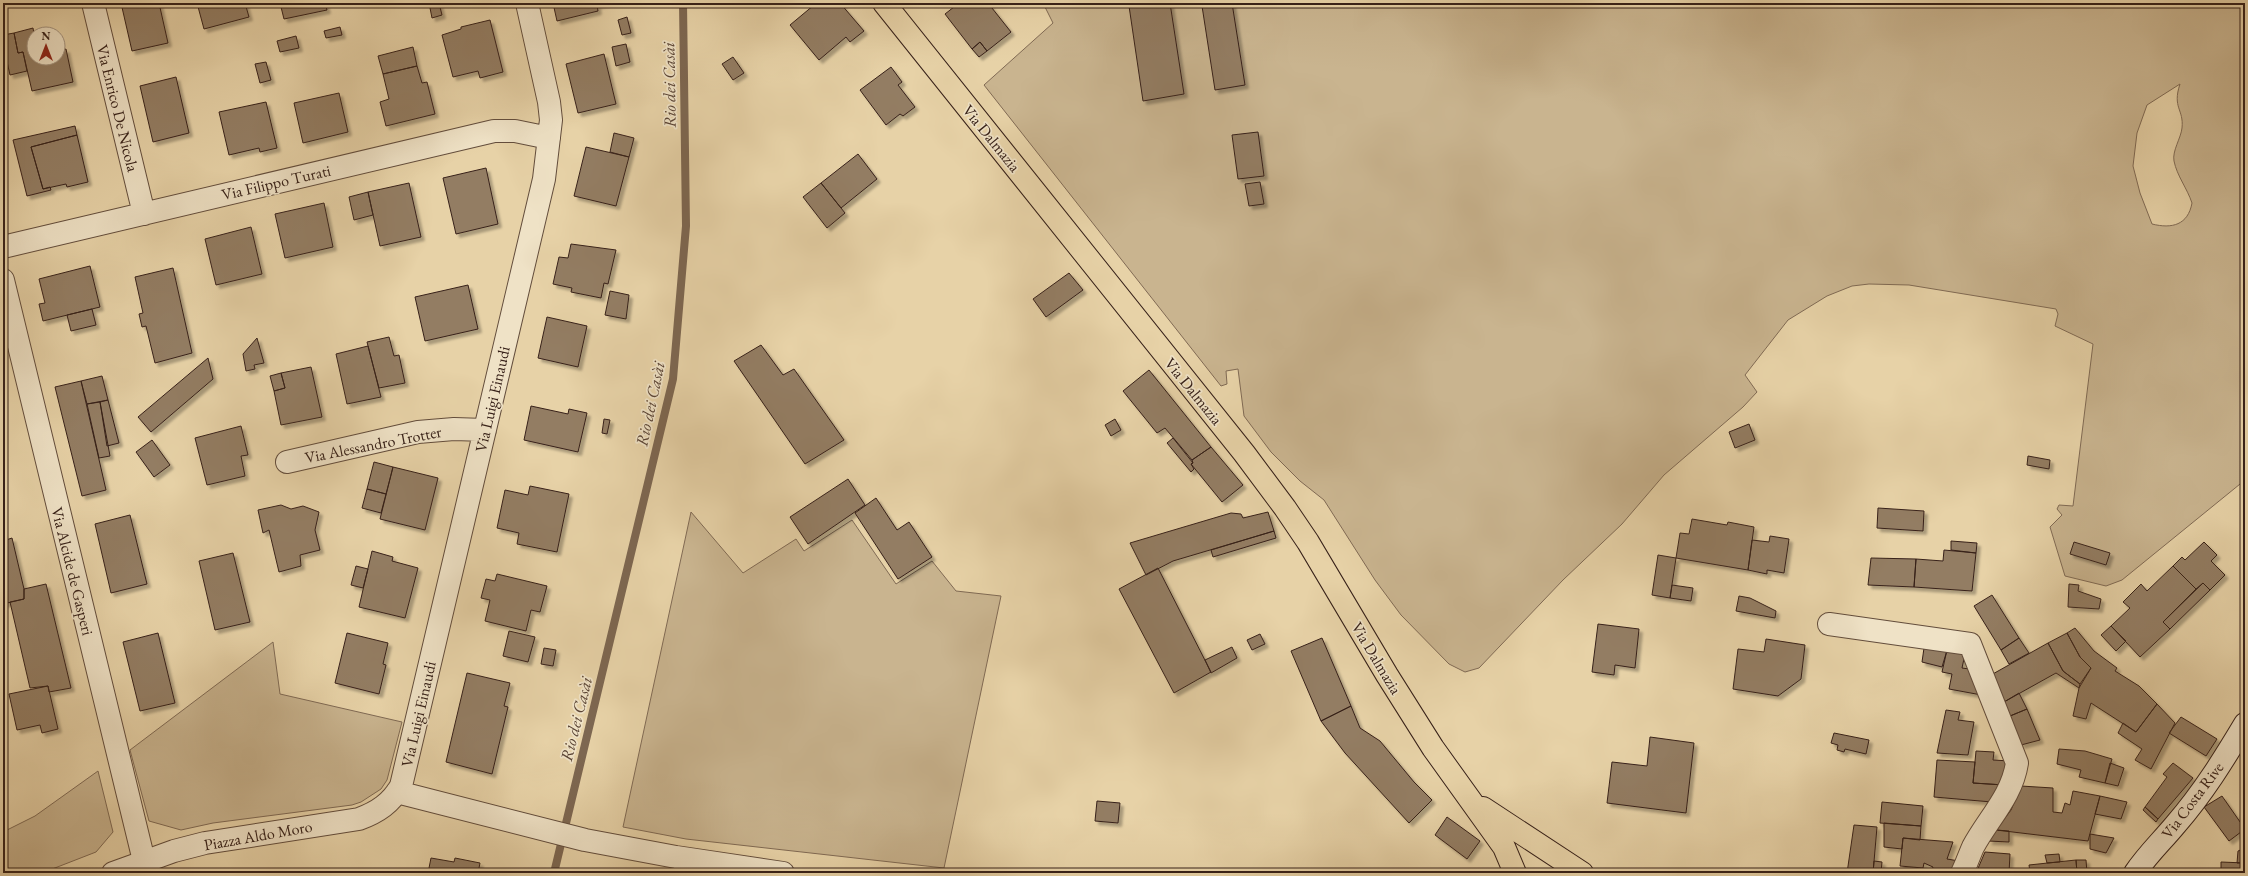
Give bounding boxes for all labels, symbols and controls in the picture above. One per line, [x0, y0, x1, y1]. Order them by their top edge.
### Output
north arrow [26, 26, 66, 66]
text: N [42, 29, 51, 43]
water label: Rio dei Casài [657, 41, 681, 128]
street label: Via Enrico De Nicola [92, 42, 144, 174]
street label: Via Dalmazia [958, 100, 1026, 177]
street label: Via Filippo Turati [219, 160, 333, 205]
street label: Via Luigi Einaudi [470, 344, 515, 454]
street label: Via Dalmazia [1160, 353, 1228, 430]
water label: Rio dei Casài [630, 359, 670, 448]
street label: Via Alessandro Trotter [303, 421, 444, 468]
street label: Via Alcide de Gasperi [46, 505, 99, 637]
street label: Via Dalmazia [1347, 618, 1407, 699]
street label: Via Luigi Einaudi [396, 659, 441, 769]
water label: Rio dei Casài [555, 674, 597, 763]
street label: Via Costa Rive [2157, 758, 2228, 843]
street label: Piazza Aldo Moro [202, 816, 314, 855]

